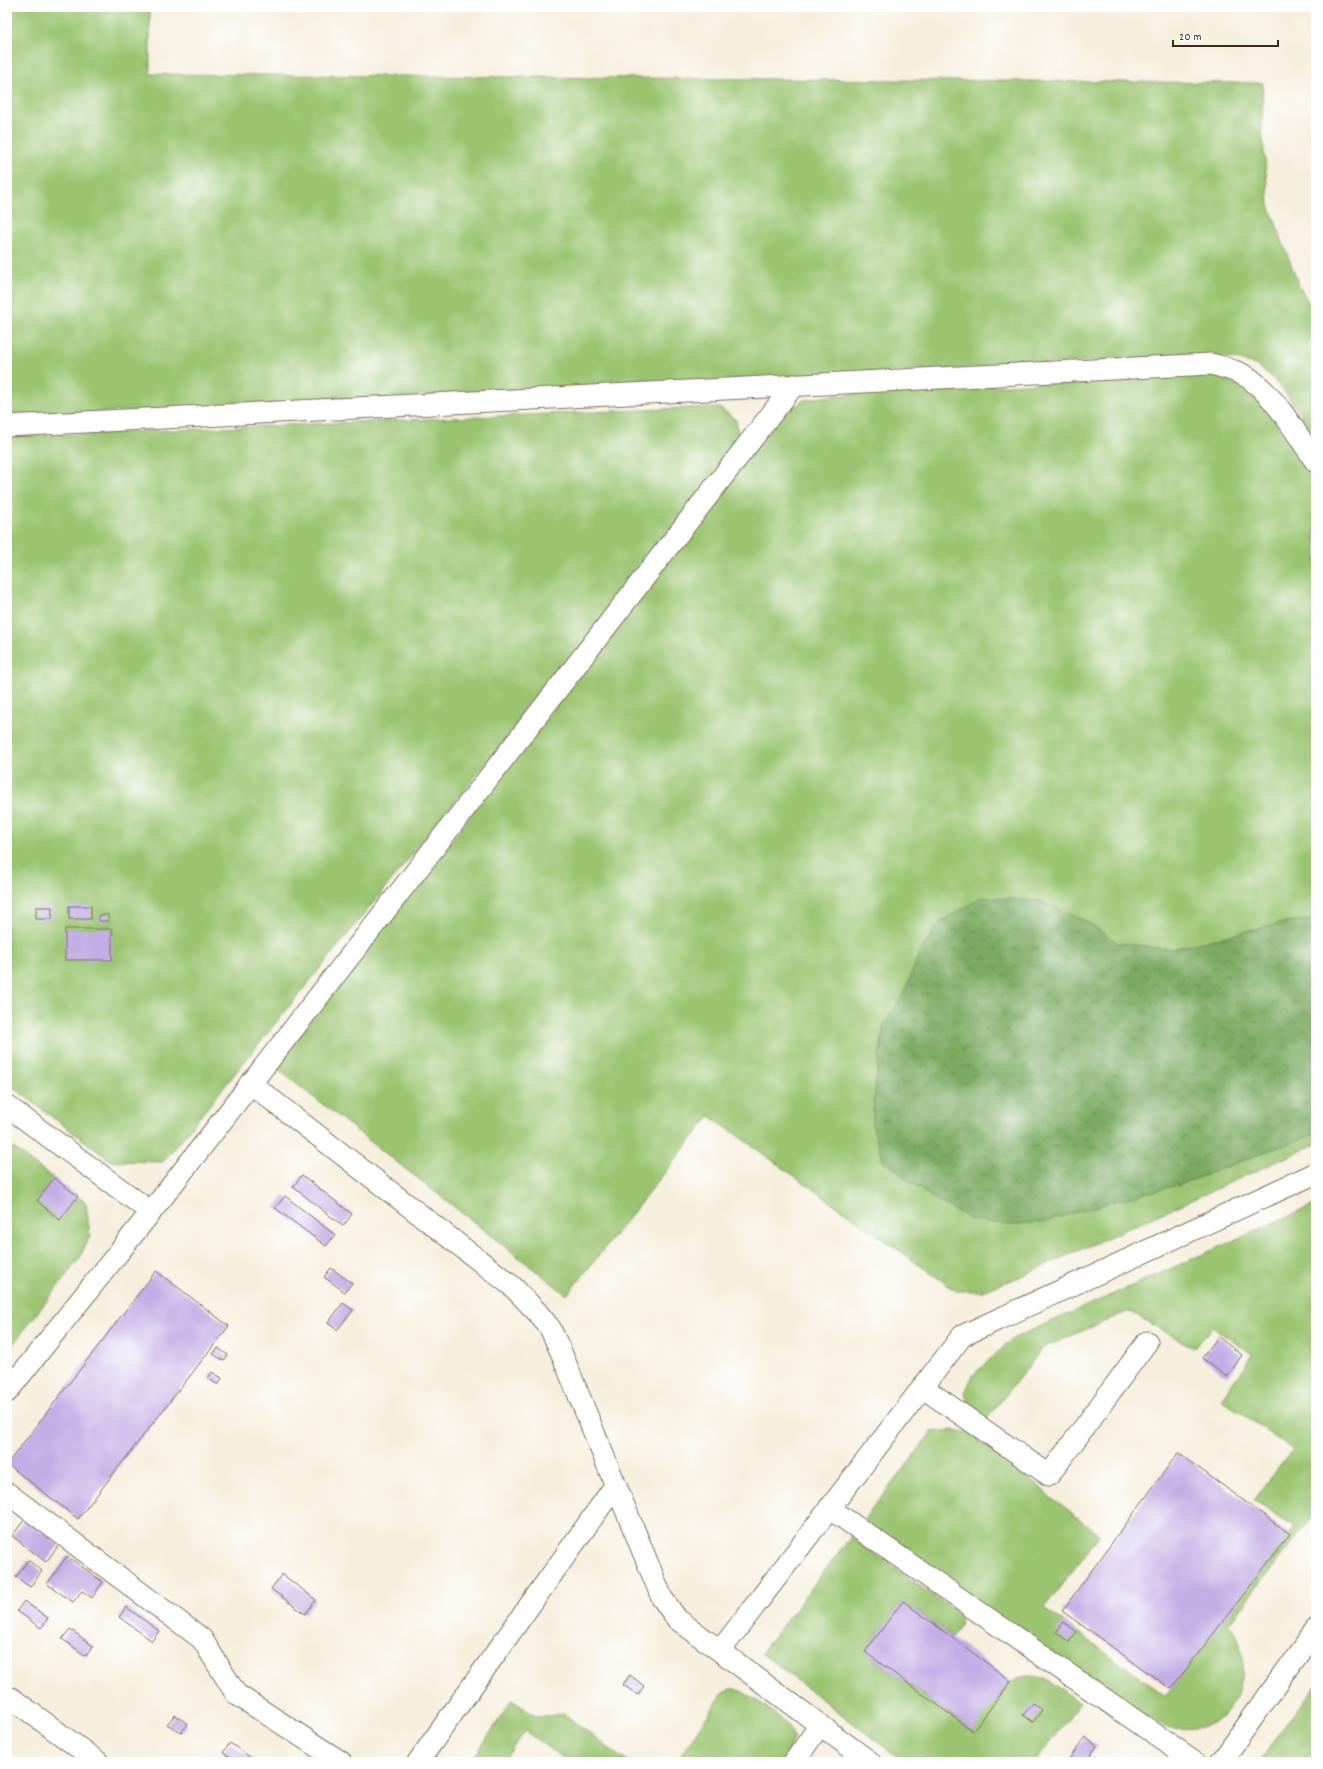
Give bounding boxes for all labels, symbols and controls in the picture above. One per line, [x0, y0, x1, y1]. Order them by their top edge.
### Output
scale bar [1173, 22, 1278, 48]
text: 20 m [1179, 29, 1202, 46]

